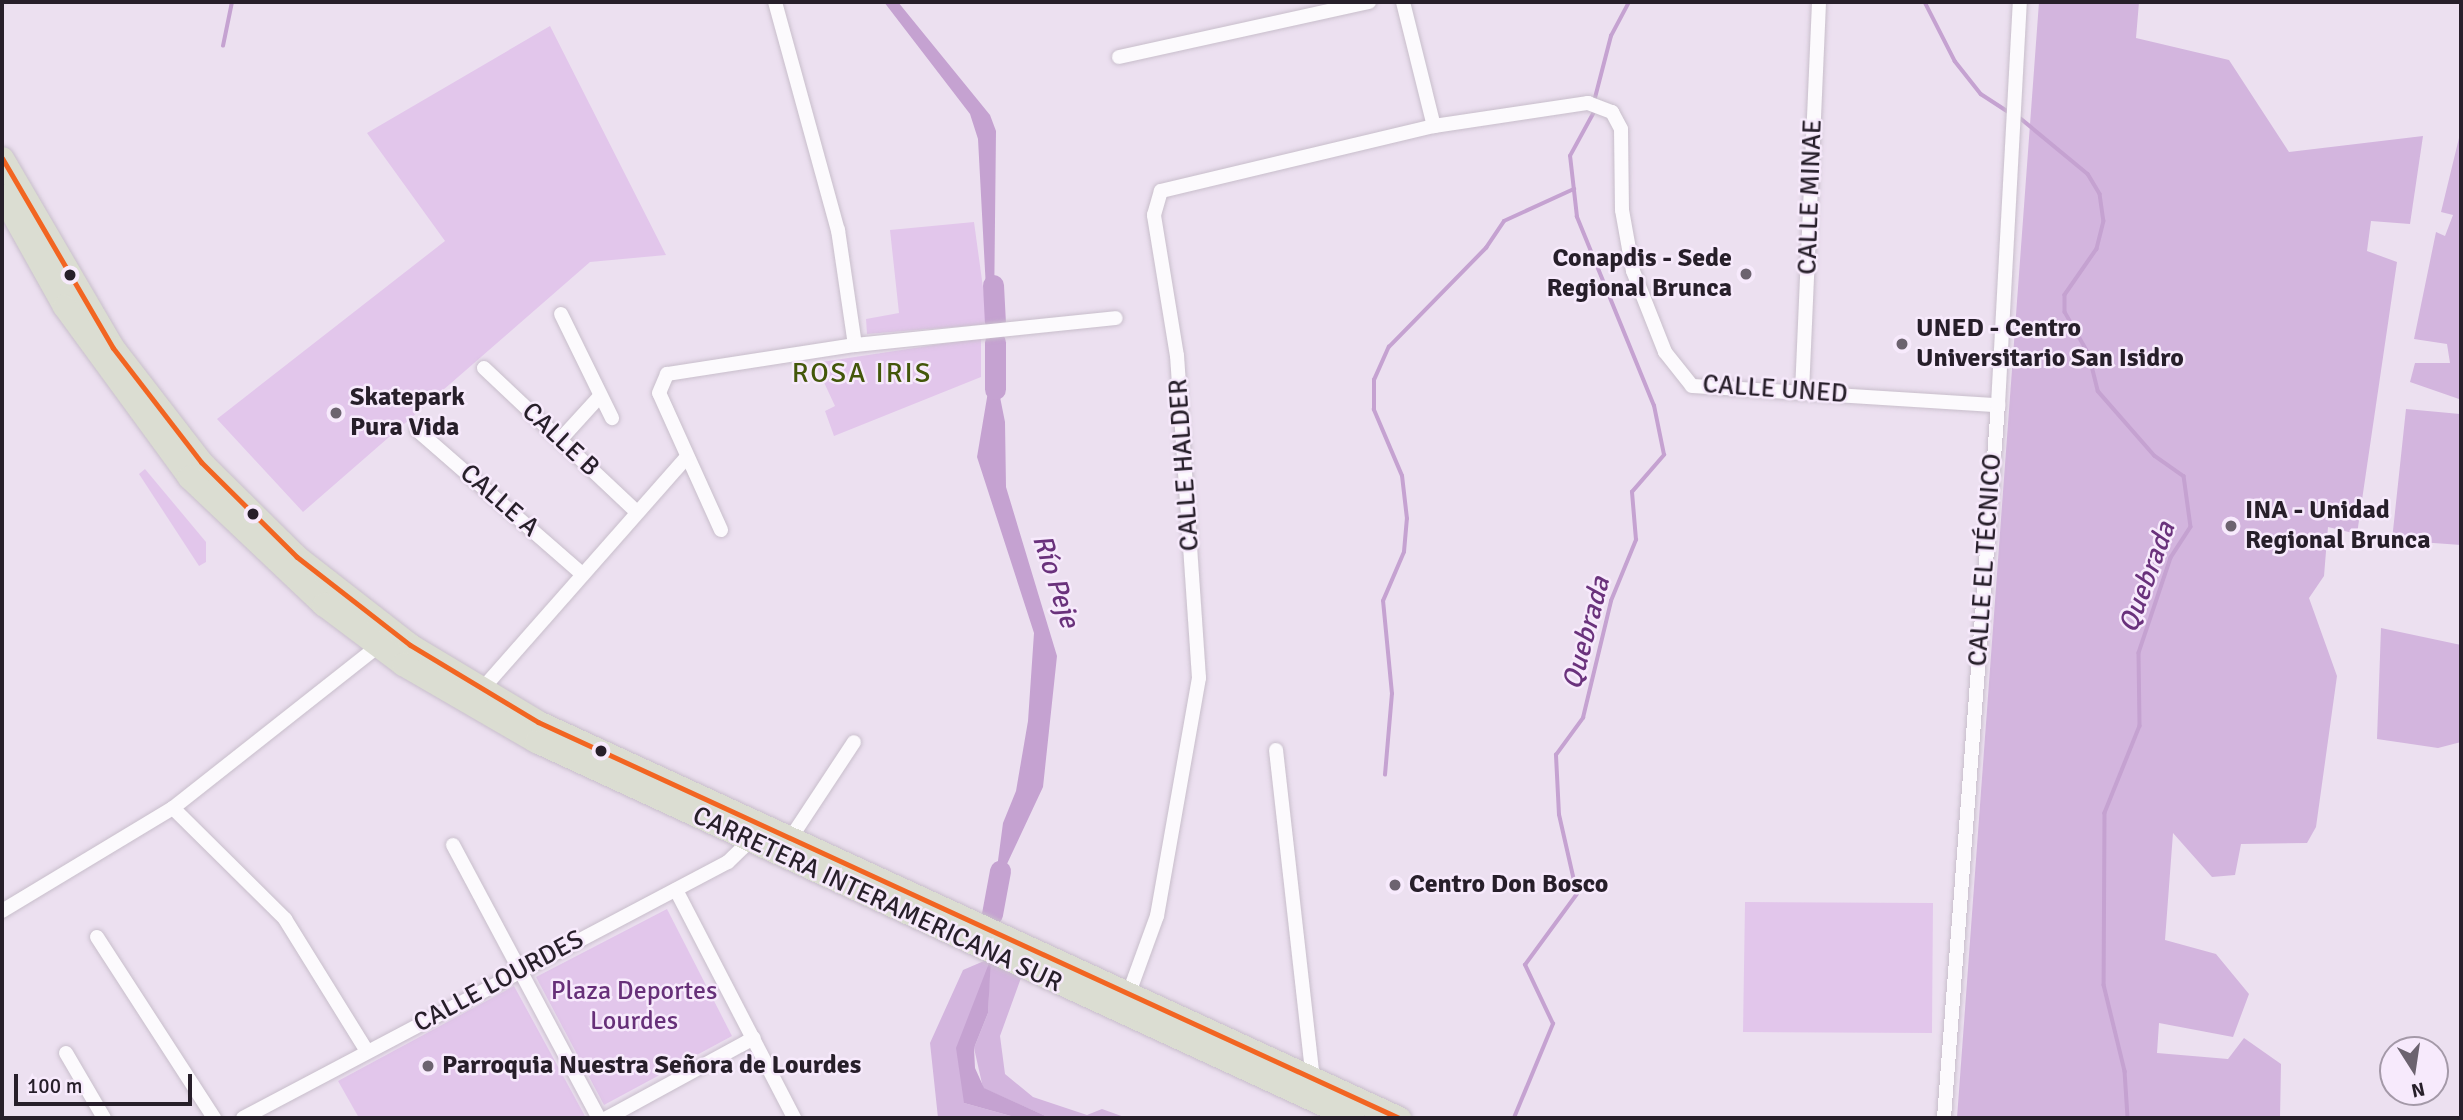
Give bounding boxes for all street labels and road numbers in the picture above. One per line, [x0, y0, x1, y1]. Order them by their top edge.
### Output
street label: CALLE MINAE [1793, 119, 1829, 275]
street label: CALLE UNED [1701, 369, 1849, 411]
street label: CALLE HALDER [1163, 378, 1207, 552]
street label: CALLE B [515, 396, 605, 484]
street label: CALLE EL TÉCNICO [1963, 453, 2009, 667]
street label: CALLE A [453, 458, 545, 544]
street label: CARRETERA INTERAMERICANA SUR [687, 801, 1067, 999]
street label: CALLE LOURDES [409, 924, 589, 1040]

